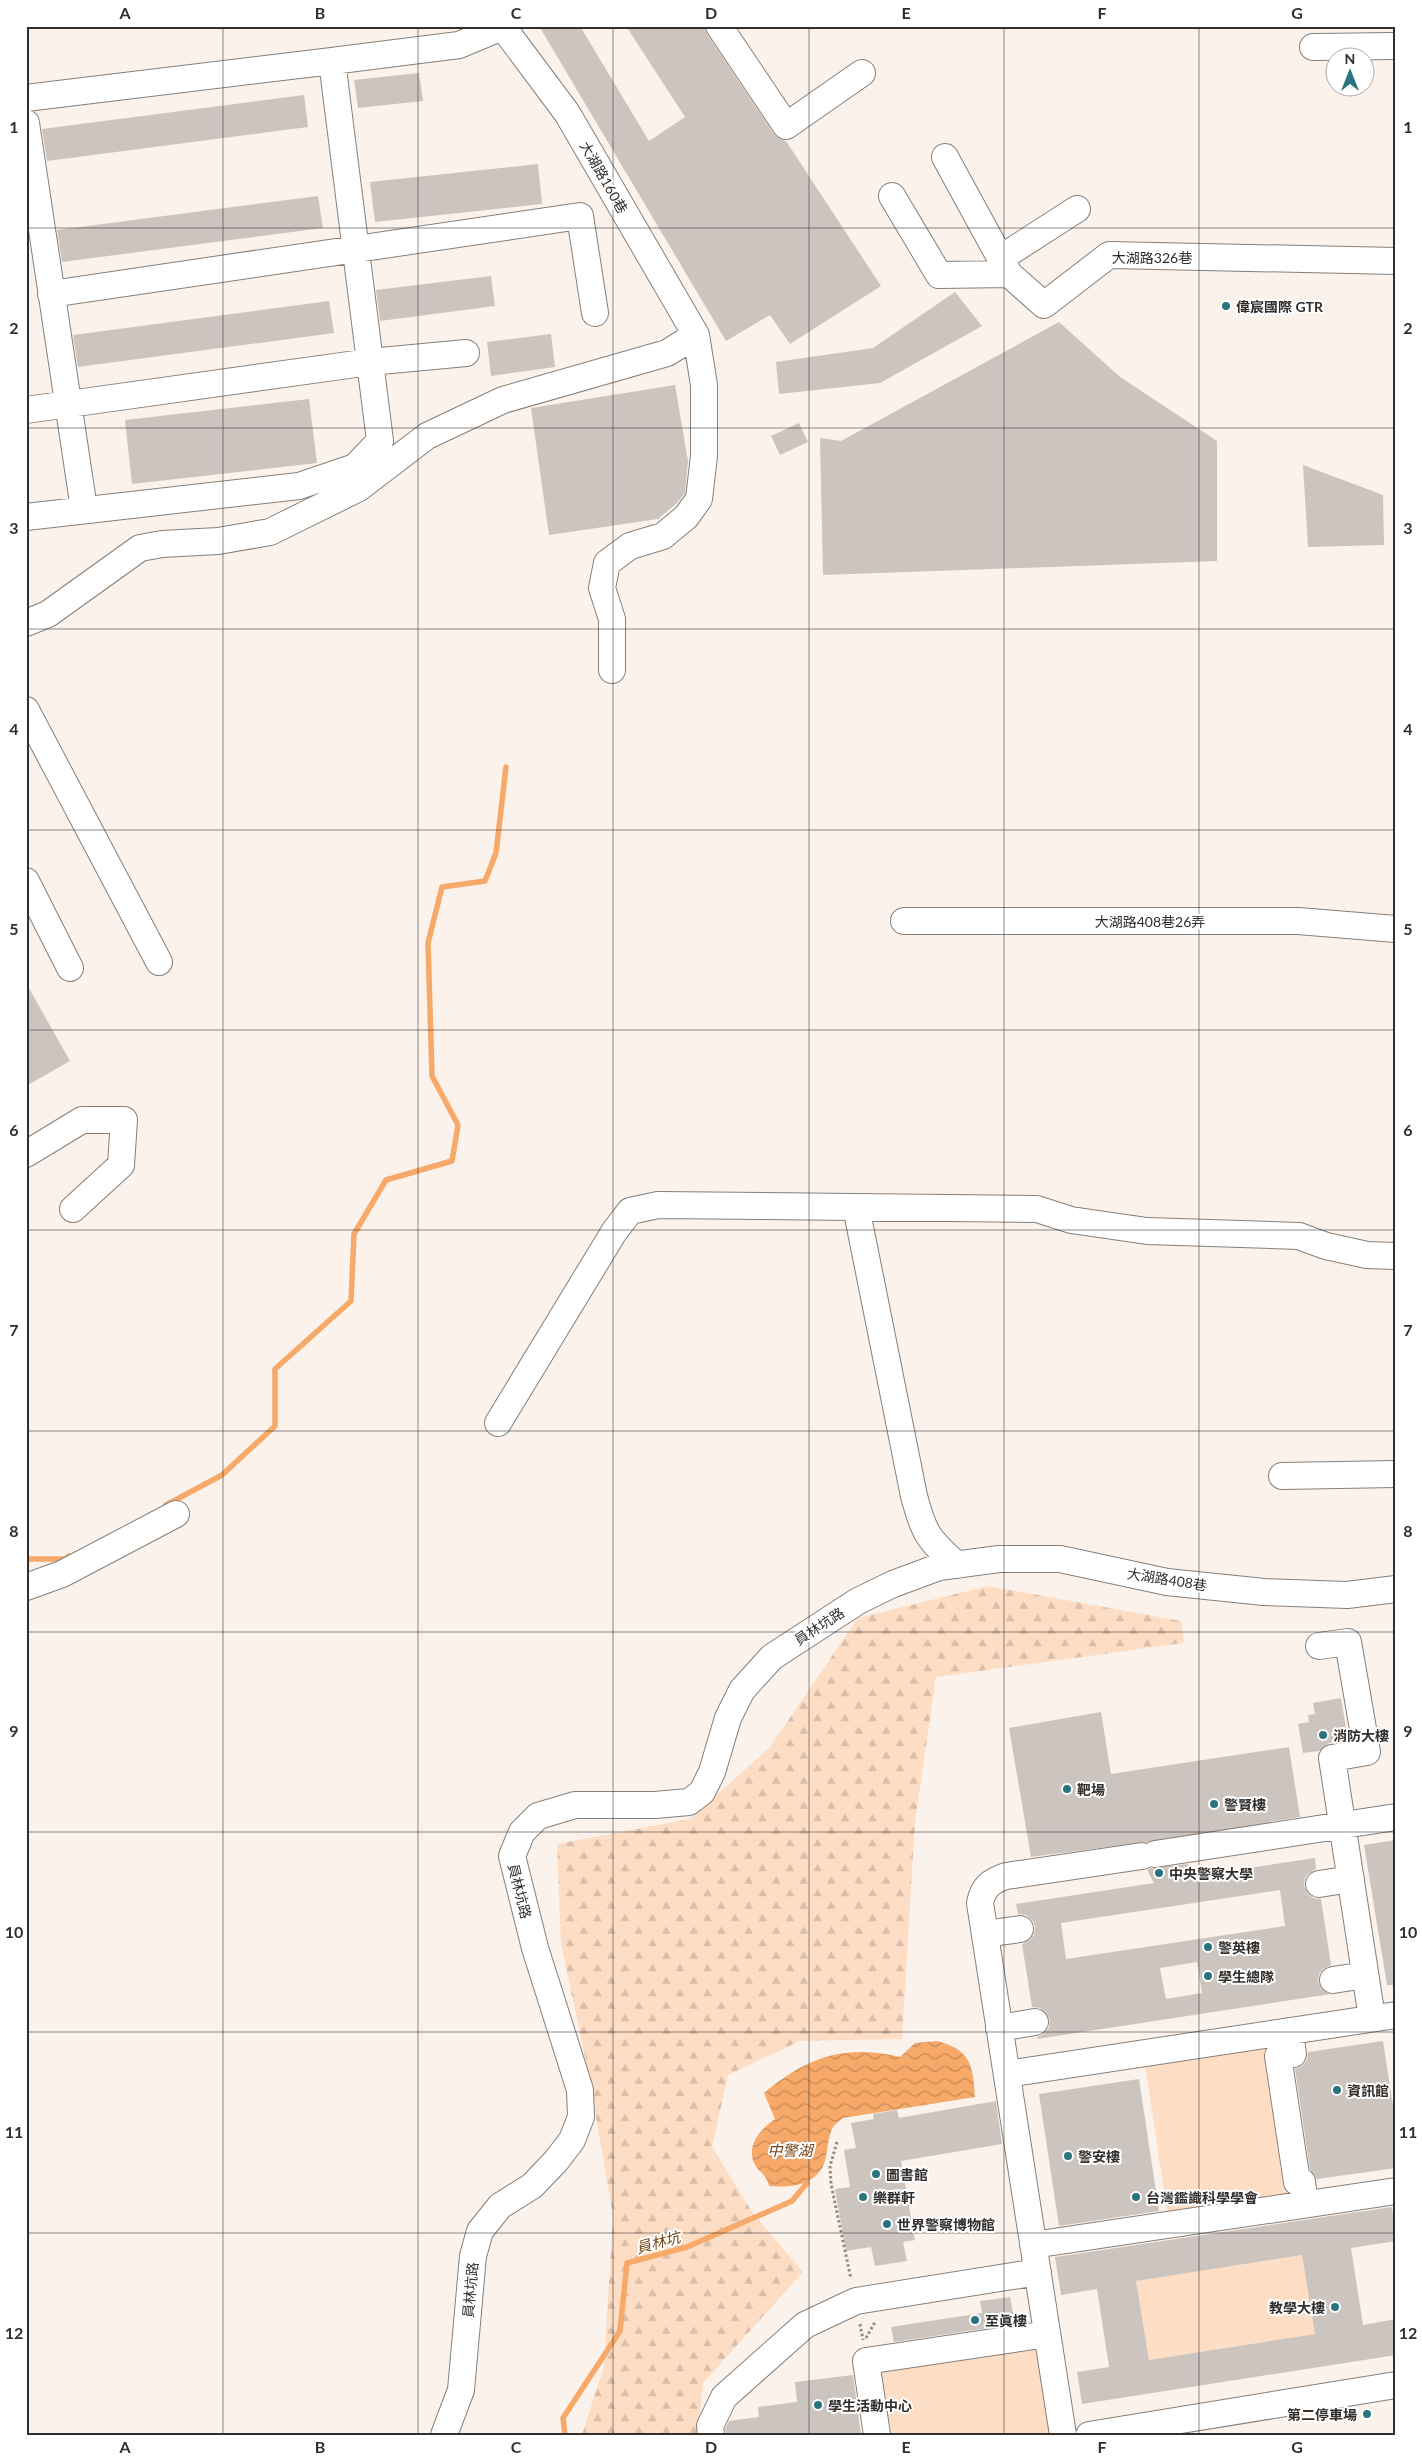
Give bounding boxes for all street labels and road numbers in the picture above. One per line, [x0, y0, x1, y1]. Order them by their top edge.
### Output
street label: 大湖路160巷 [577, 138, 631, 216]
street label: 大湖路326巷 [1112, 249, 1192, 266]
street label: 大湖路408巷26弄 [1095, 913, 1205, 930]
street label: 大湖路408巷 [1126, 1564, 1208, 1594]
street label: 員林坑路 [791, 1604, 847, 1648]
street label: 員林坑路 [505, 1862, 535, 1920]
street label: 員林坑路 [459, 2261, 481, 2319]

